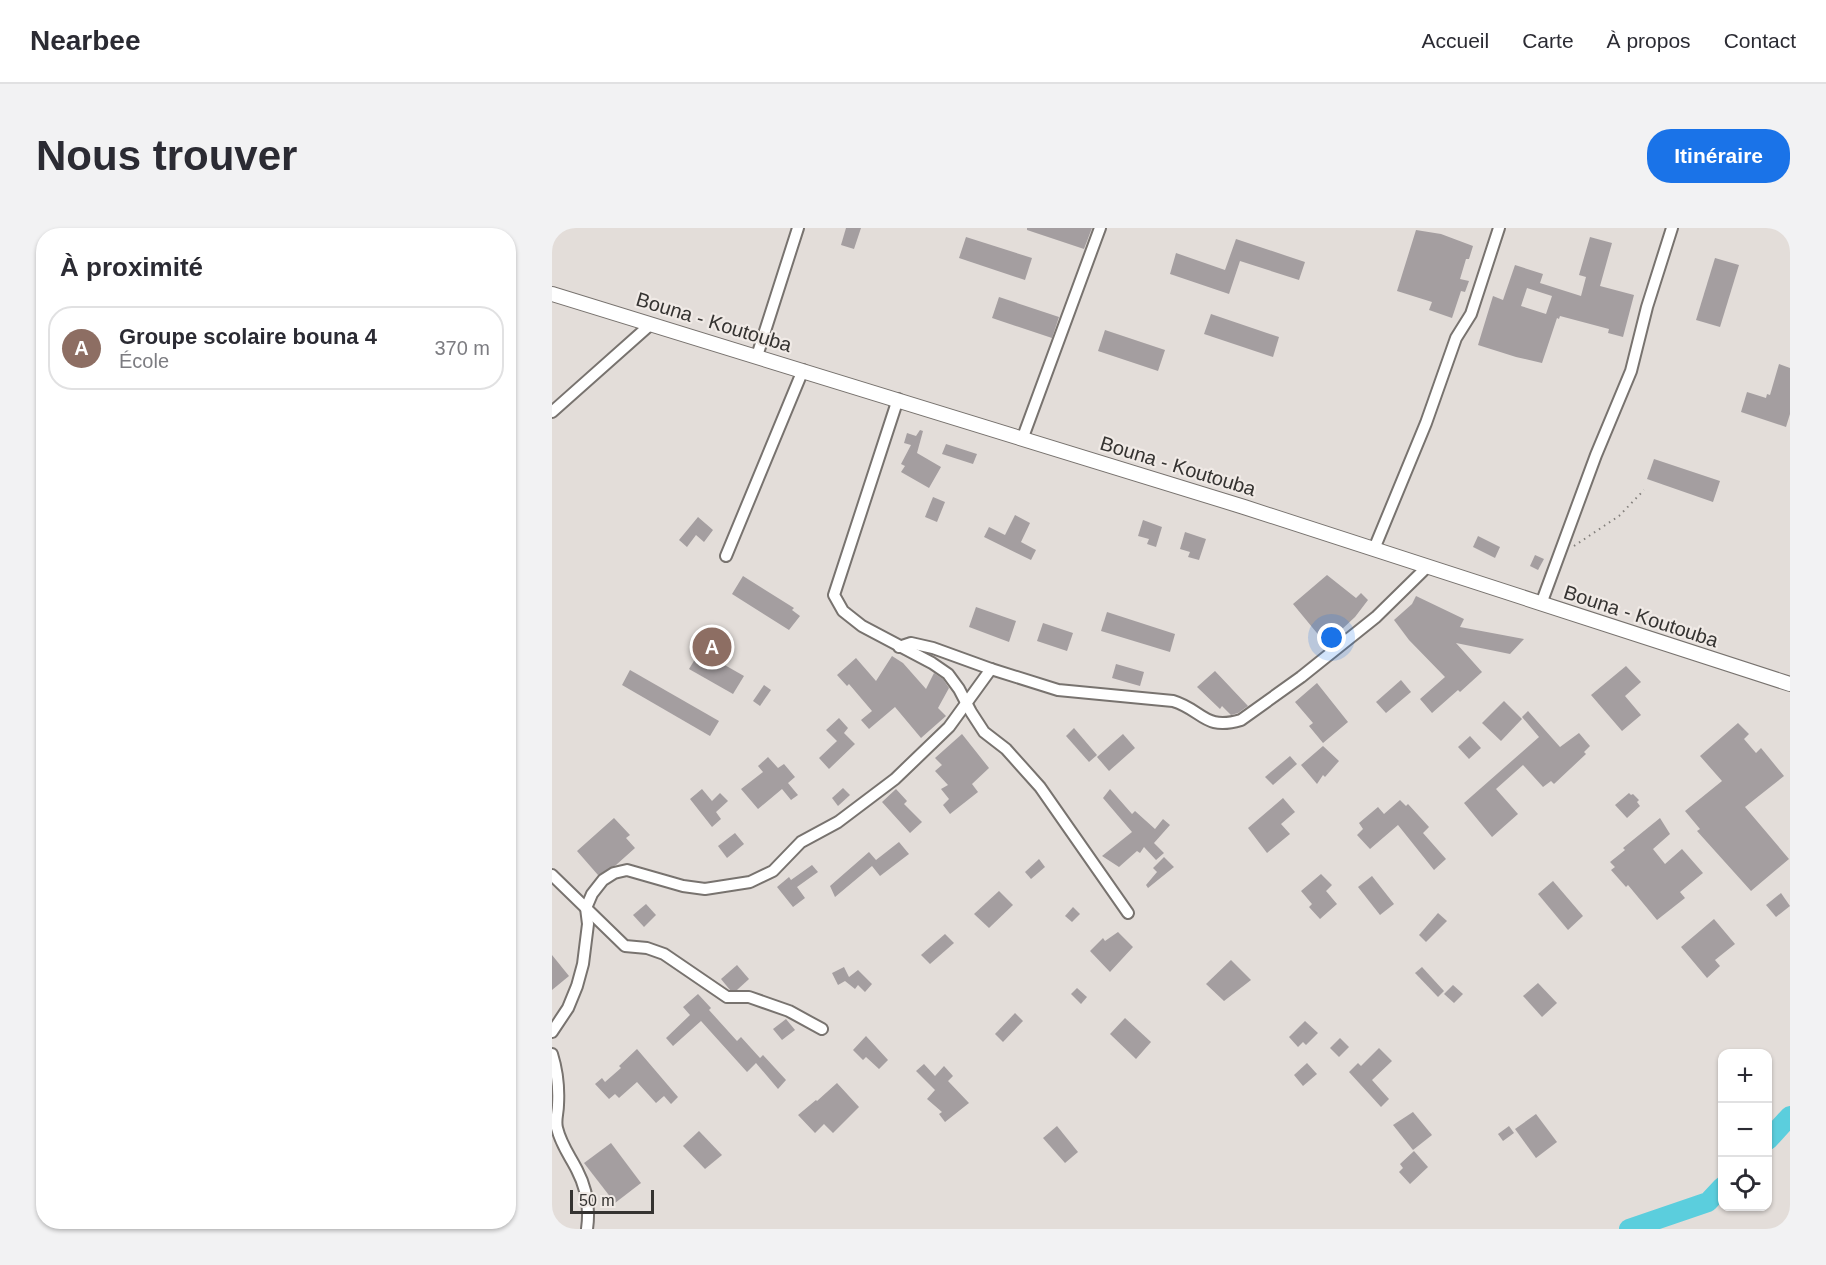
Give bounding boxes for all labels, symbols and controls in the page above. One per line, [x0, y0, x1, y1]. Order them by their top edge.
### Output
text: Nearbee [30, 25, 141, 56]
text: Accueil [1422, 29, 1489, 52]
text: Carte [1522, 29, 1574, 52]
text: À propos [1607, 29, 1691, 52]
text: Contact [1724, 29, 1796, 52]
button: Itinéraire [1647, 129, 1790, 183]
text: Nous trouver [36, 132, 297, 179]
text: À proximité [60, 252, 203, 282]
street label: Bouna - Koutouba [634, 288, 795, 356]
text: Groupe scolaire bouna 4 [119, 324, 377, 349]
text: A [74, 337, 89, 359]
text: 370 m [434, 337, 490, 359]
text: École [119, 350, 169, 372]
street label: Bouna - Koutouba [1098, 432, 1259, 500]
street label: Bouna - Koutouba [1561, 581, 1722, 652]
your location [1317, 623, 1346, 652]
pin: A [692, 624, 732, 670]
map controls [1718, 1049, 1772, 1211]
button: + [1718, 1049, 1772, 1103]
button: − [1718, 1103, 1772, 1157]
button: locate [1718, 1157, 1772, 1211]
scale bar [570, 1187, 654, 1214]
text: 50 m [579, 1192, 615, 1209]

